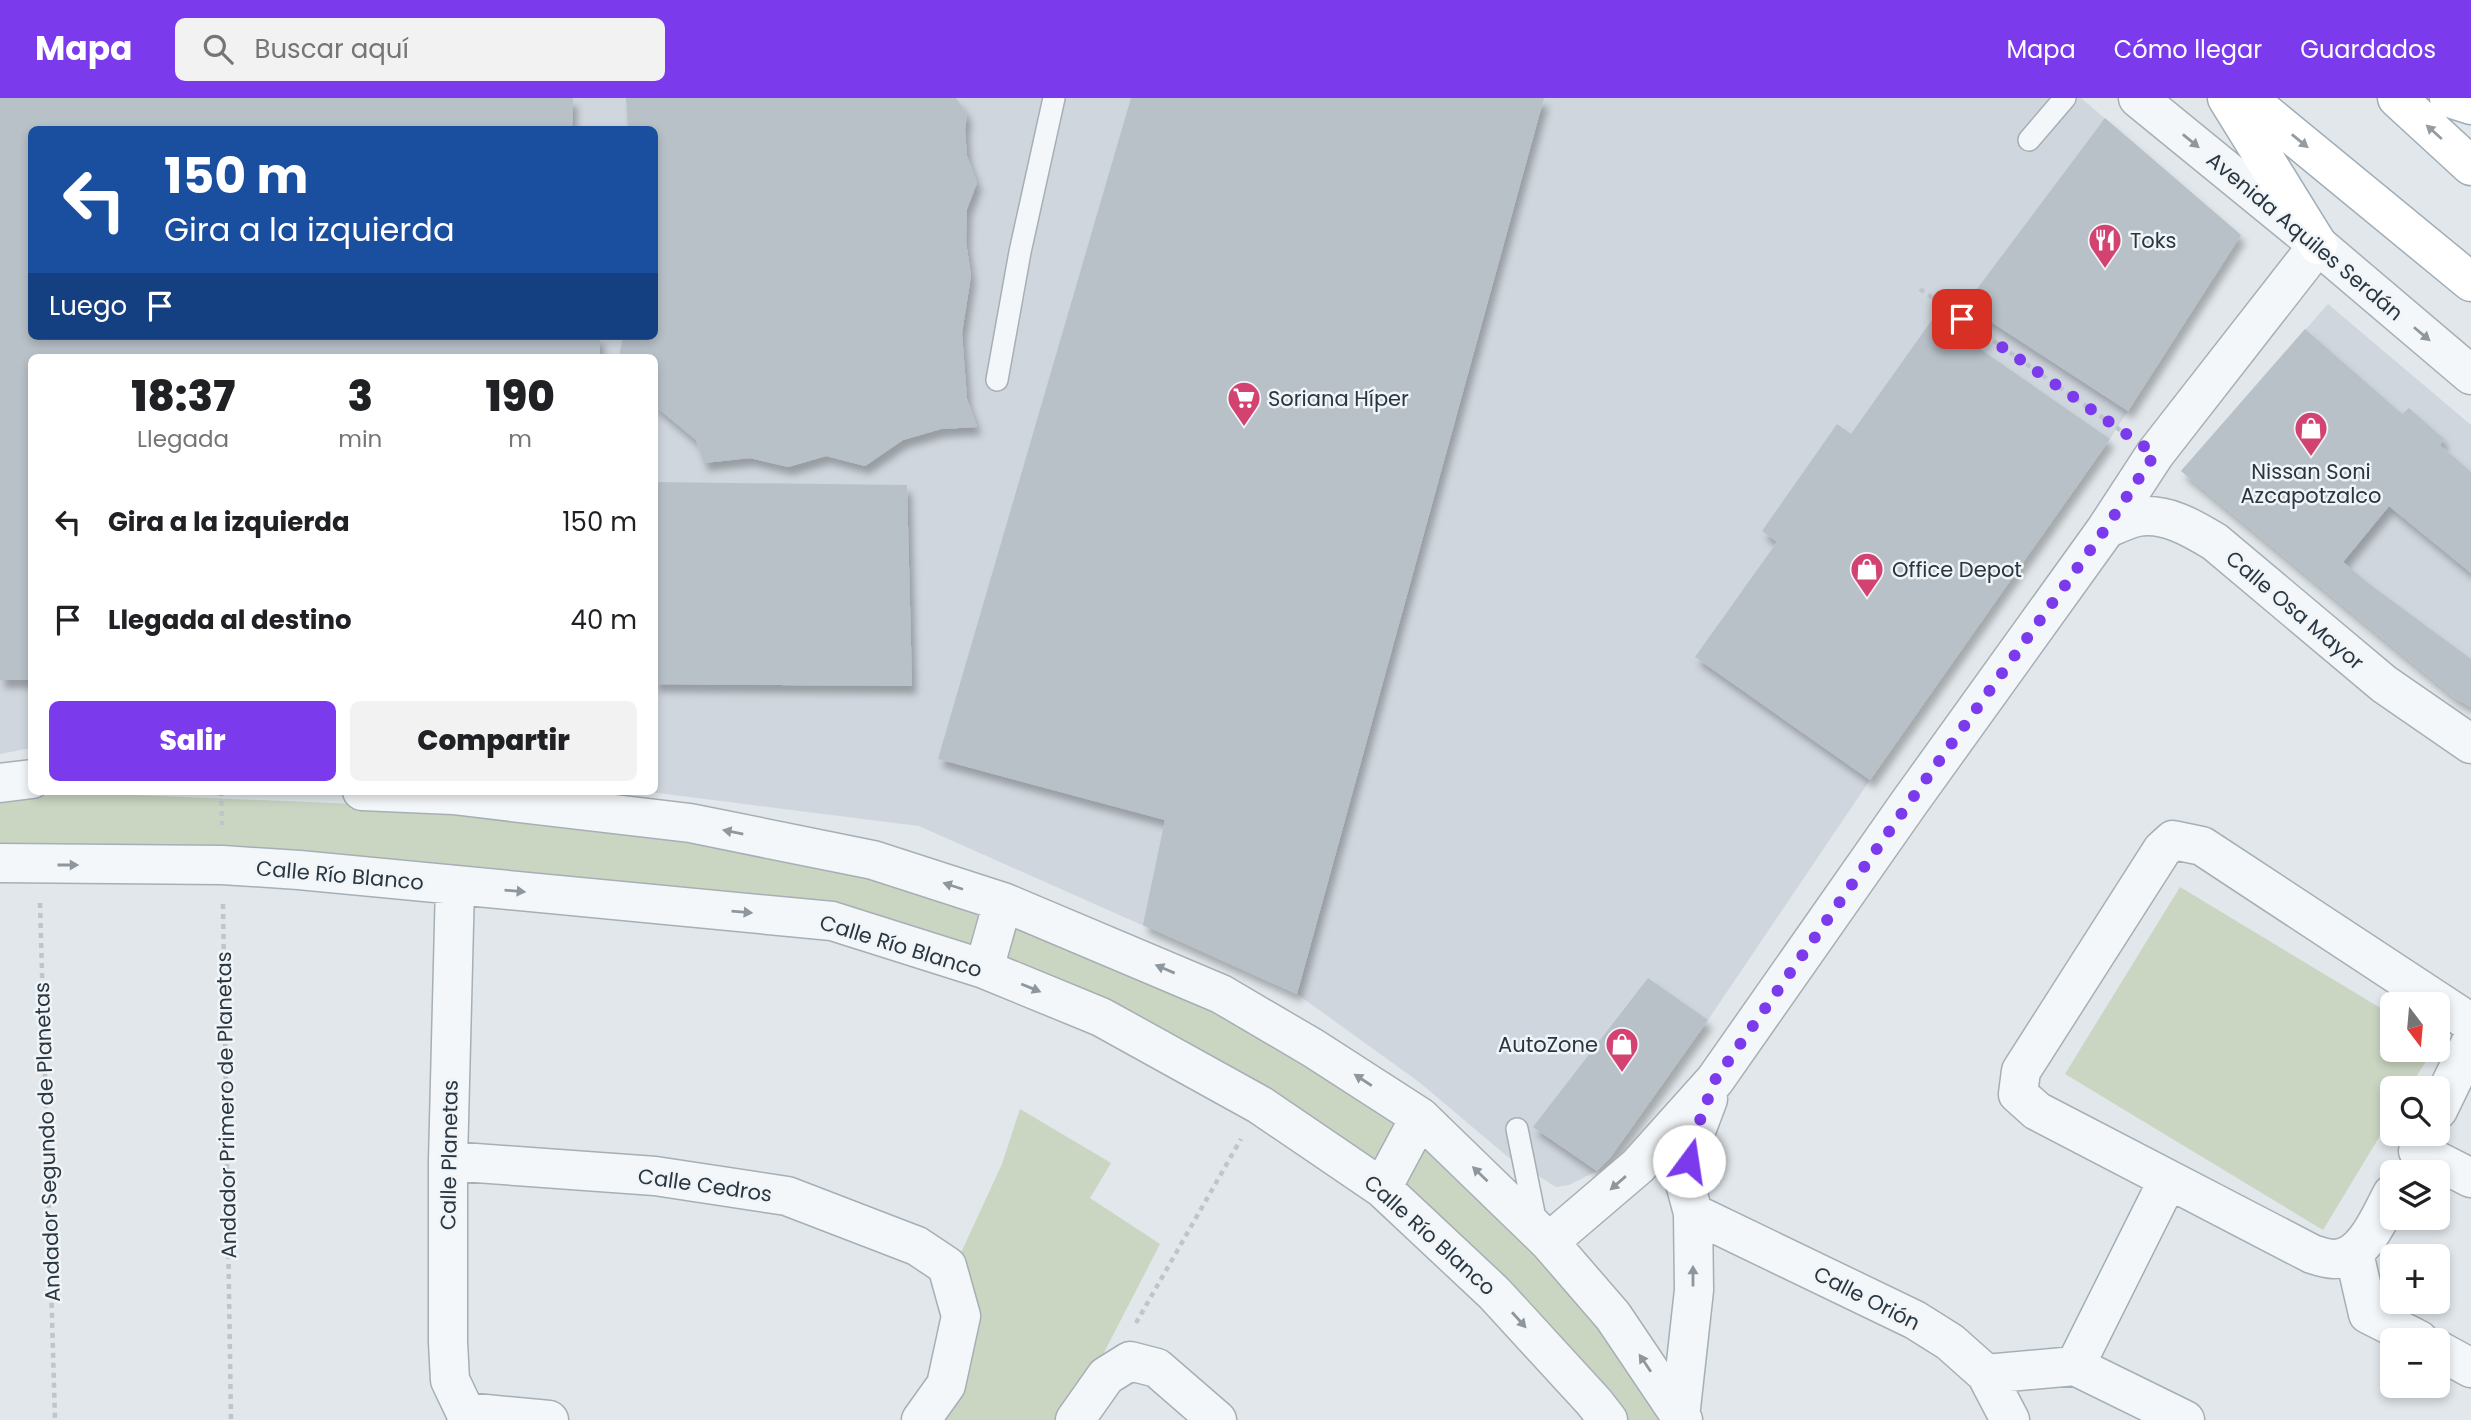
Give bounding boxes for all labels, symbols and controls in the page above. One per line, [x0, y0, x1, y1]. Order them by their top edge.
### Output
search box [175, 18, 665, 81]
text: Mapa [35, 25, 133, 72]
icon: search [199, 30, 237, 68]
text: Buscar aquí [255, 31, 409, 67]
text: Mapa [2006, 33, 2076, 66]
text: Cómo llegar [2114, 33, 2262, 66]
text: Guardados [2300, 33, 2436, 66]
one-way arrow [2425, 124, 2443, 140]
one-way arrow [2182, 133, 2199, 148]
one-way arrow [2290, 134, 2308, 149]
text: 150 m [164, 142, 309, 210]
street label: Avenida Aquiles Serdán [2201, 145, 2409, 327]
icon: left [49, 154, 140, 245]
text: Gira a la izquierda [164, 207, 455, 252]
restaurant icon: Toks [2086, 221, 2124, 270]
place label: Toks [2130, 226, 2177, 255]
icon: arrive [141, 287, 179, 325]
text: Luego [49, 288, 127, 324]
pin [1932, 289, 1992, 349]
icon: arrive [1943, 300, 1981, 338]
one-way arrow [2413, 326, 2431, 341]
text: 18:37 [131, 367, 235, 426]
text: 3 [347, 367, 373, 426]
text: 190 [486, 367, 555, 426]
supermarket icon: Soriana Híper [1225, 379, 1263, 428]
place label: Soriana Híper [1268, 384, 1409, 413]
shop icon: Nissan Soni Azcapotzalco [2292, 409, 2330, 458]
text: Llegada [137, 423, 229, 455]
text: min [338, 423, 382, 455]
text: m [508, 423, 532, 455]
place label: Nissan Soni Azcapotzalco [2240, 457, 2382, 510]
icon: left [49, 503, 87, 541]
text: Gira a la izquierda [108, 504, 350, 540]
text: 150 m [562, 504, 637, 540]
street label: Calle Osa Mayor [2220, 544, 2370, 676]
shop icon: Office Depot [1848, 550, 1886, 599]
place label: Office Depot [1892, 555, 2022, 584]
icon: arrive [49, 601, 87, 639]
text: Llegada al destino [108, 602, 352, 638]
text: 40 m [571, 602, 637, 638]
button: Salir [49, 701, 336, 781]
button: Compartir [350, 701, 637, 781]
one-way arrow [722, 826, 744, 837]
street label: Calle Río Blanco [255, 853, 425, 897]
one-way arrow [57, 859, 79, 871]
one-way arrow [943, 880, 964, 891]
one-way arrow [504, 886, 526, 897]
one-way arrow [731, 907, 753, 918]
street label: Calle Río Blanco [816, 908, 986, 984]
street label: Andador Primero de Planetas [209, 951, 243, 1259]
one-way arrow [1154, 964, 1175, 975]
street label: Andador Segundo de Planetas [27, 981, 67, 1303]
one-way arrow [1020, 983, 1041, 994]
north arrow [2380, 992, 2450, 1062]
map controls [2380, 992, 2450, 1398]
shop icon: AutoZone [1603, 1025, 1641, 1074]
place label: AutoZone [1498, 1030, 1598, 1059]
one-way arrow [1354, 1073, 1372, 1087]
button: search [2380, 1076, 2450, 1146]
street label: Calle Planetas [433, 1080, 465, 1230]
position arrow [1652, 1124, 1726, 1198]
button: layers [2380, 1160, 2450, 1230]
street label: Calle Cedros [636, 1161, 774, 1209]
one-way arrow [1471, 1165, 1488, 1182]
street label: Calle Río Blanco [1358, 1168, 1502, 1302]
one-way arrow [1610, 1175, 1627, 1191]
button: + [2380, 1244, 2450, 1314]
street label: Calle Orión [1809, 1259, 1925, 1337]
one-way arrow [1688, 1265, 1699, 1287]
one-way arrow [1511, 1311, 1527, 1328]
button: − [2380, 1328, 2450, 1398]
one-way arrow [1638, 1353, 1651, 1373]

